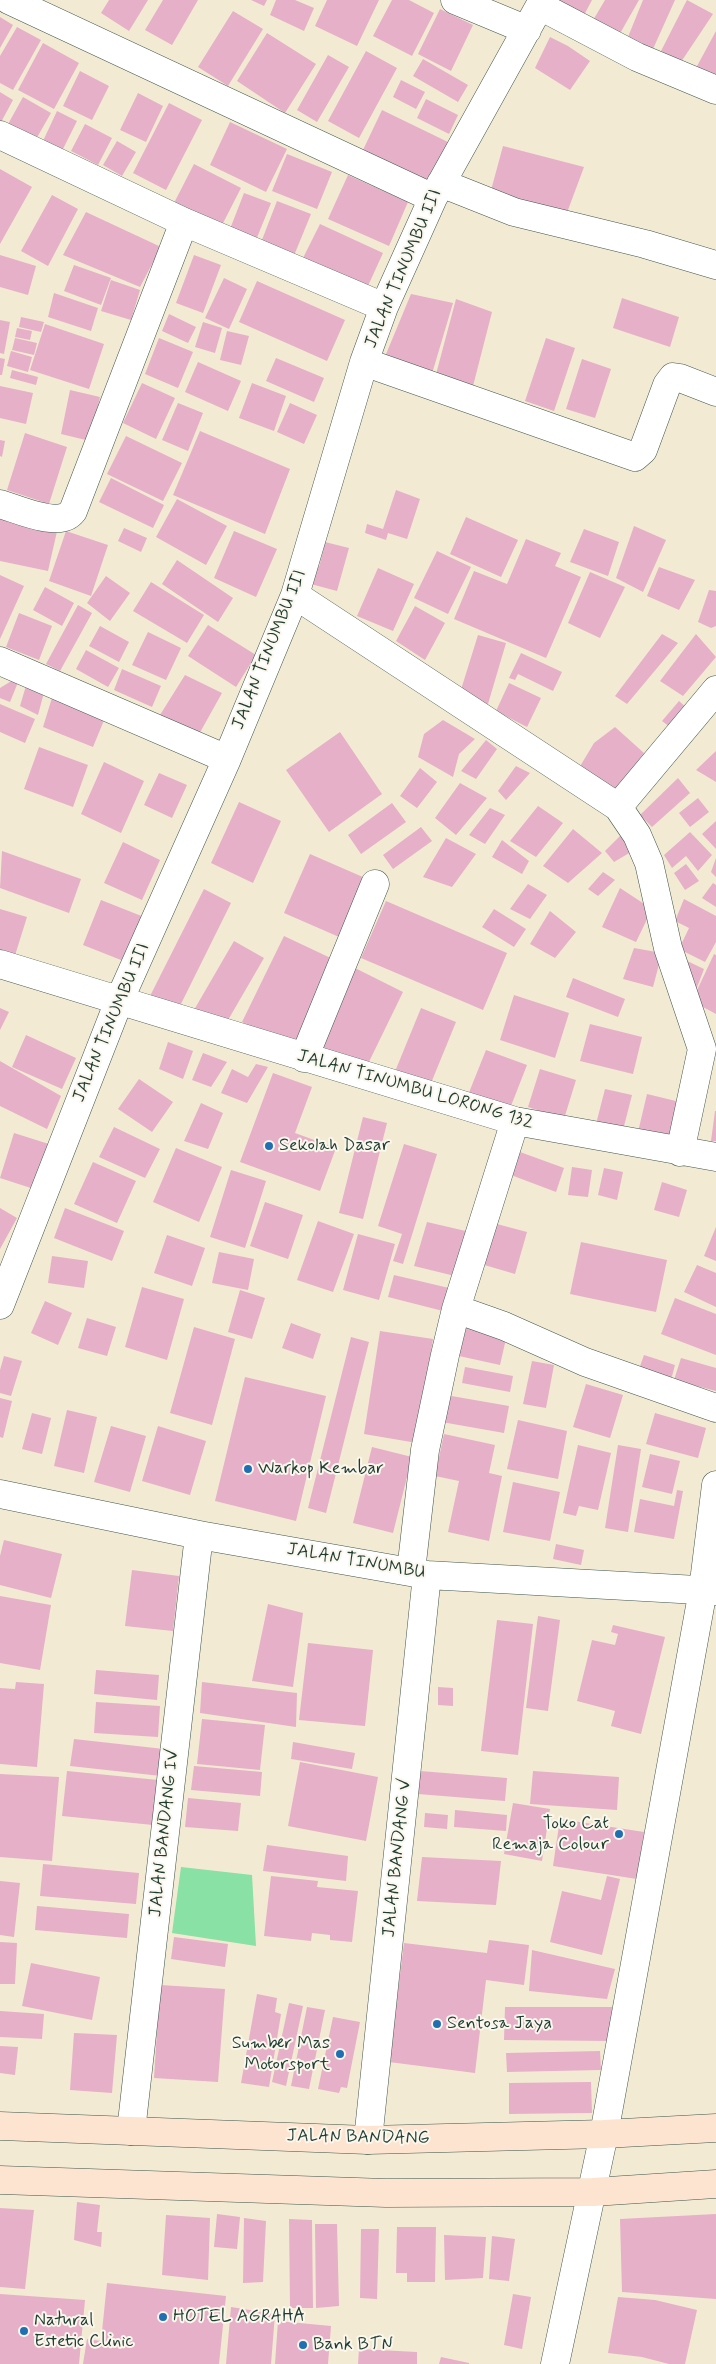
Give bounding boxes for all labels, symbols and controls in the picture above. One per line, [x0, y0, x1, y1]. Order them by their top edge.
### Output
street label: JALAN TINUMBU III [361, 186, 447, 352]
street label: JALAN TINUMBU III [228, 567, 312, 733]
street label: JALAN TINUMBU III [69, 940, 155, 1106]
street label: JALAN TINUMBU LORONG 132 [294, 1046, 536, 1134]
place label: Sekolah Dasar [279, 1135, 390, 1157]
marker: Sekolah Dasar [263, 1140, 275, 1152]
place label: Warkop Kembar [258, 1458, 384, 1480]
marker: Warkop Kembar [242, 1463, 254, 1475]
street label: JALAN TINUMBU [285, 1539, 427, 1585]
street label: JALAN BANDANG IV [145, 1748, 185, 1918]
street label: JALAN BANDANG V [379, 1778, 417, 1938]
place label: Toko Cat Remaja Colour [492, 1813, 609, 1856]
marker: Toko Cat Remaja Colour [613, 1828, 625, 1840]
place label: Sentosa Jaya [447, 2013, 552, 2035]
marker: Sentosa Jaya [431, 2018, 443, 2030]
place label: Sumber Mas Motorsport [232, 2033, 330, 2076]
marker: Sumber Mas Motorsport [334, 2048, 346, 2060]
street label: JALAN BANDANG [286, 2126, 430, 2150]
place label: HOTEL AGRAHA [173, 2306, 305, 2328]
place label: Natural Estetic Clinic [34, 2310, 134, 2352]
marker: HOTEL AGRAHA [157, 2311, 169, 2323]
marker: Natural Estetic Clinic [18, 2325, 30, 2337]
place label: Bank BTN [313, 2334, 393, 2356]
marker: Bank BTN [297, 2339, 309, 2351]

